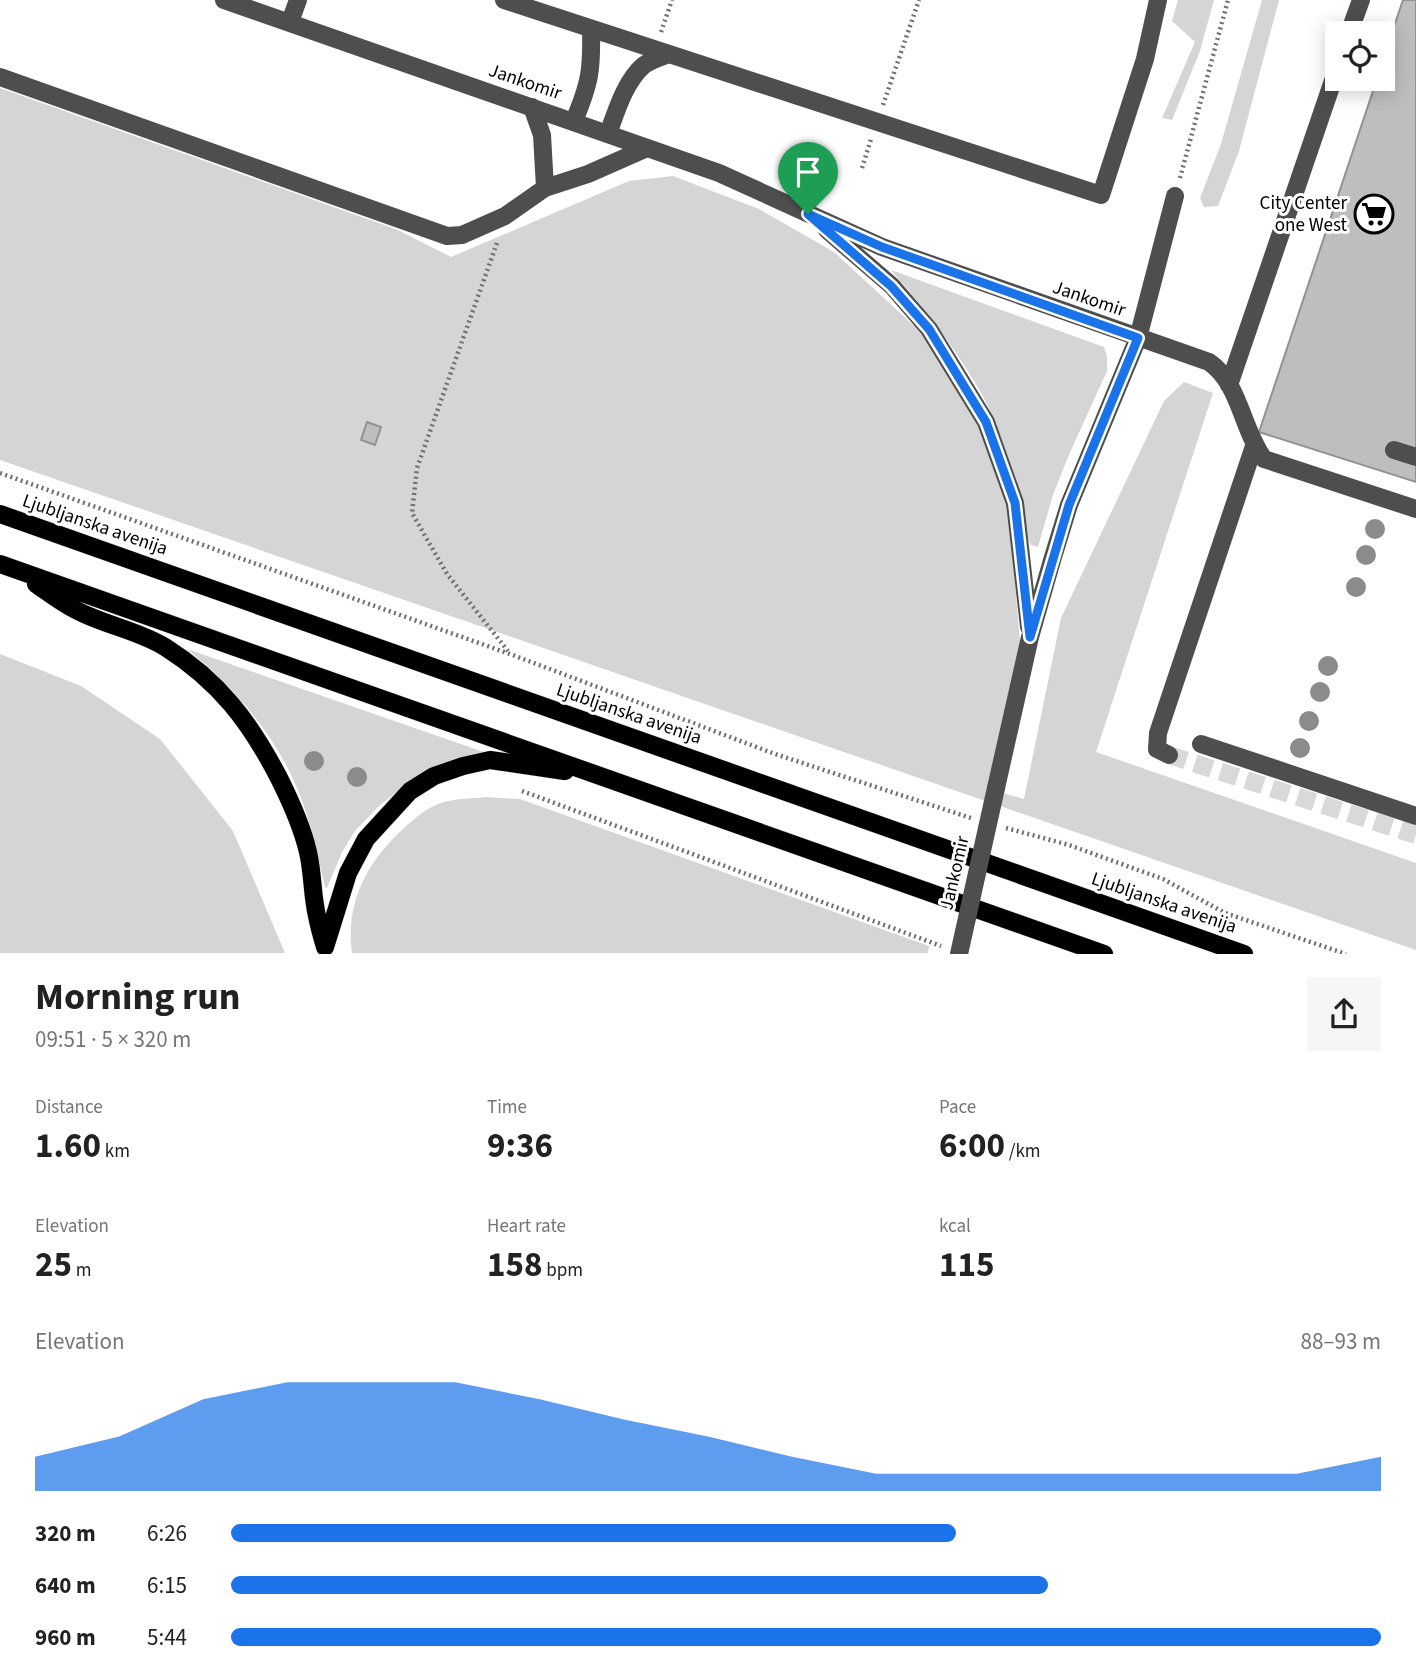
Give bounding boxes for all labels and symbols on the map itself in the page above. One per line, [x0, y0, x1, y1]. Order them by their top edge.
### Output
street label: Jankomir [485, 57, 565, 107]
pin [778, 142, 838, 214]
place label: City Center one West [1260, 190, 1348, 239]
supermarket icon: City Center one West [1353, 193, 1395, 235]
street label: Jankomir [1049, 274, 1129, 324]
street label: Ljubljanska avenija [19, 487, 171, 563]
street label: Ljubljanska avenija [553, 676, 705, 752]
street label: Jankomir [933, 833, 977, 913]
street label: Ljubljanska avenija [1088, 865, 1240, 941]

